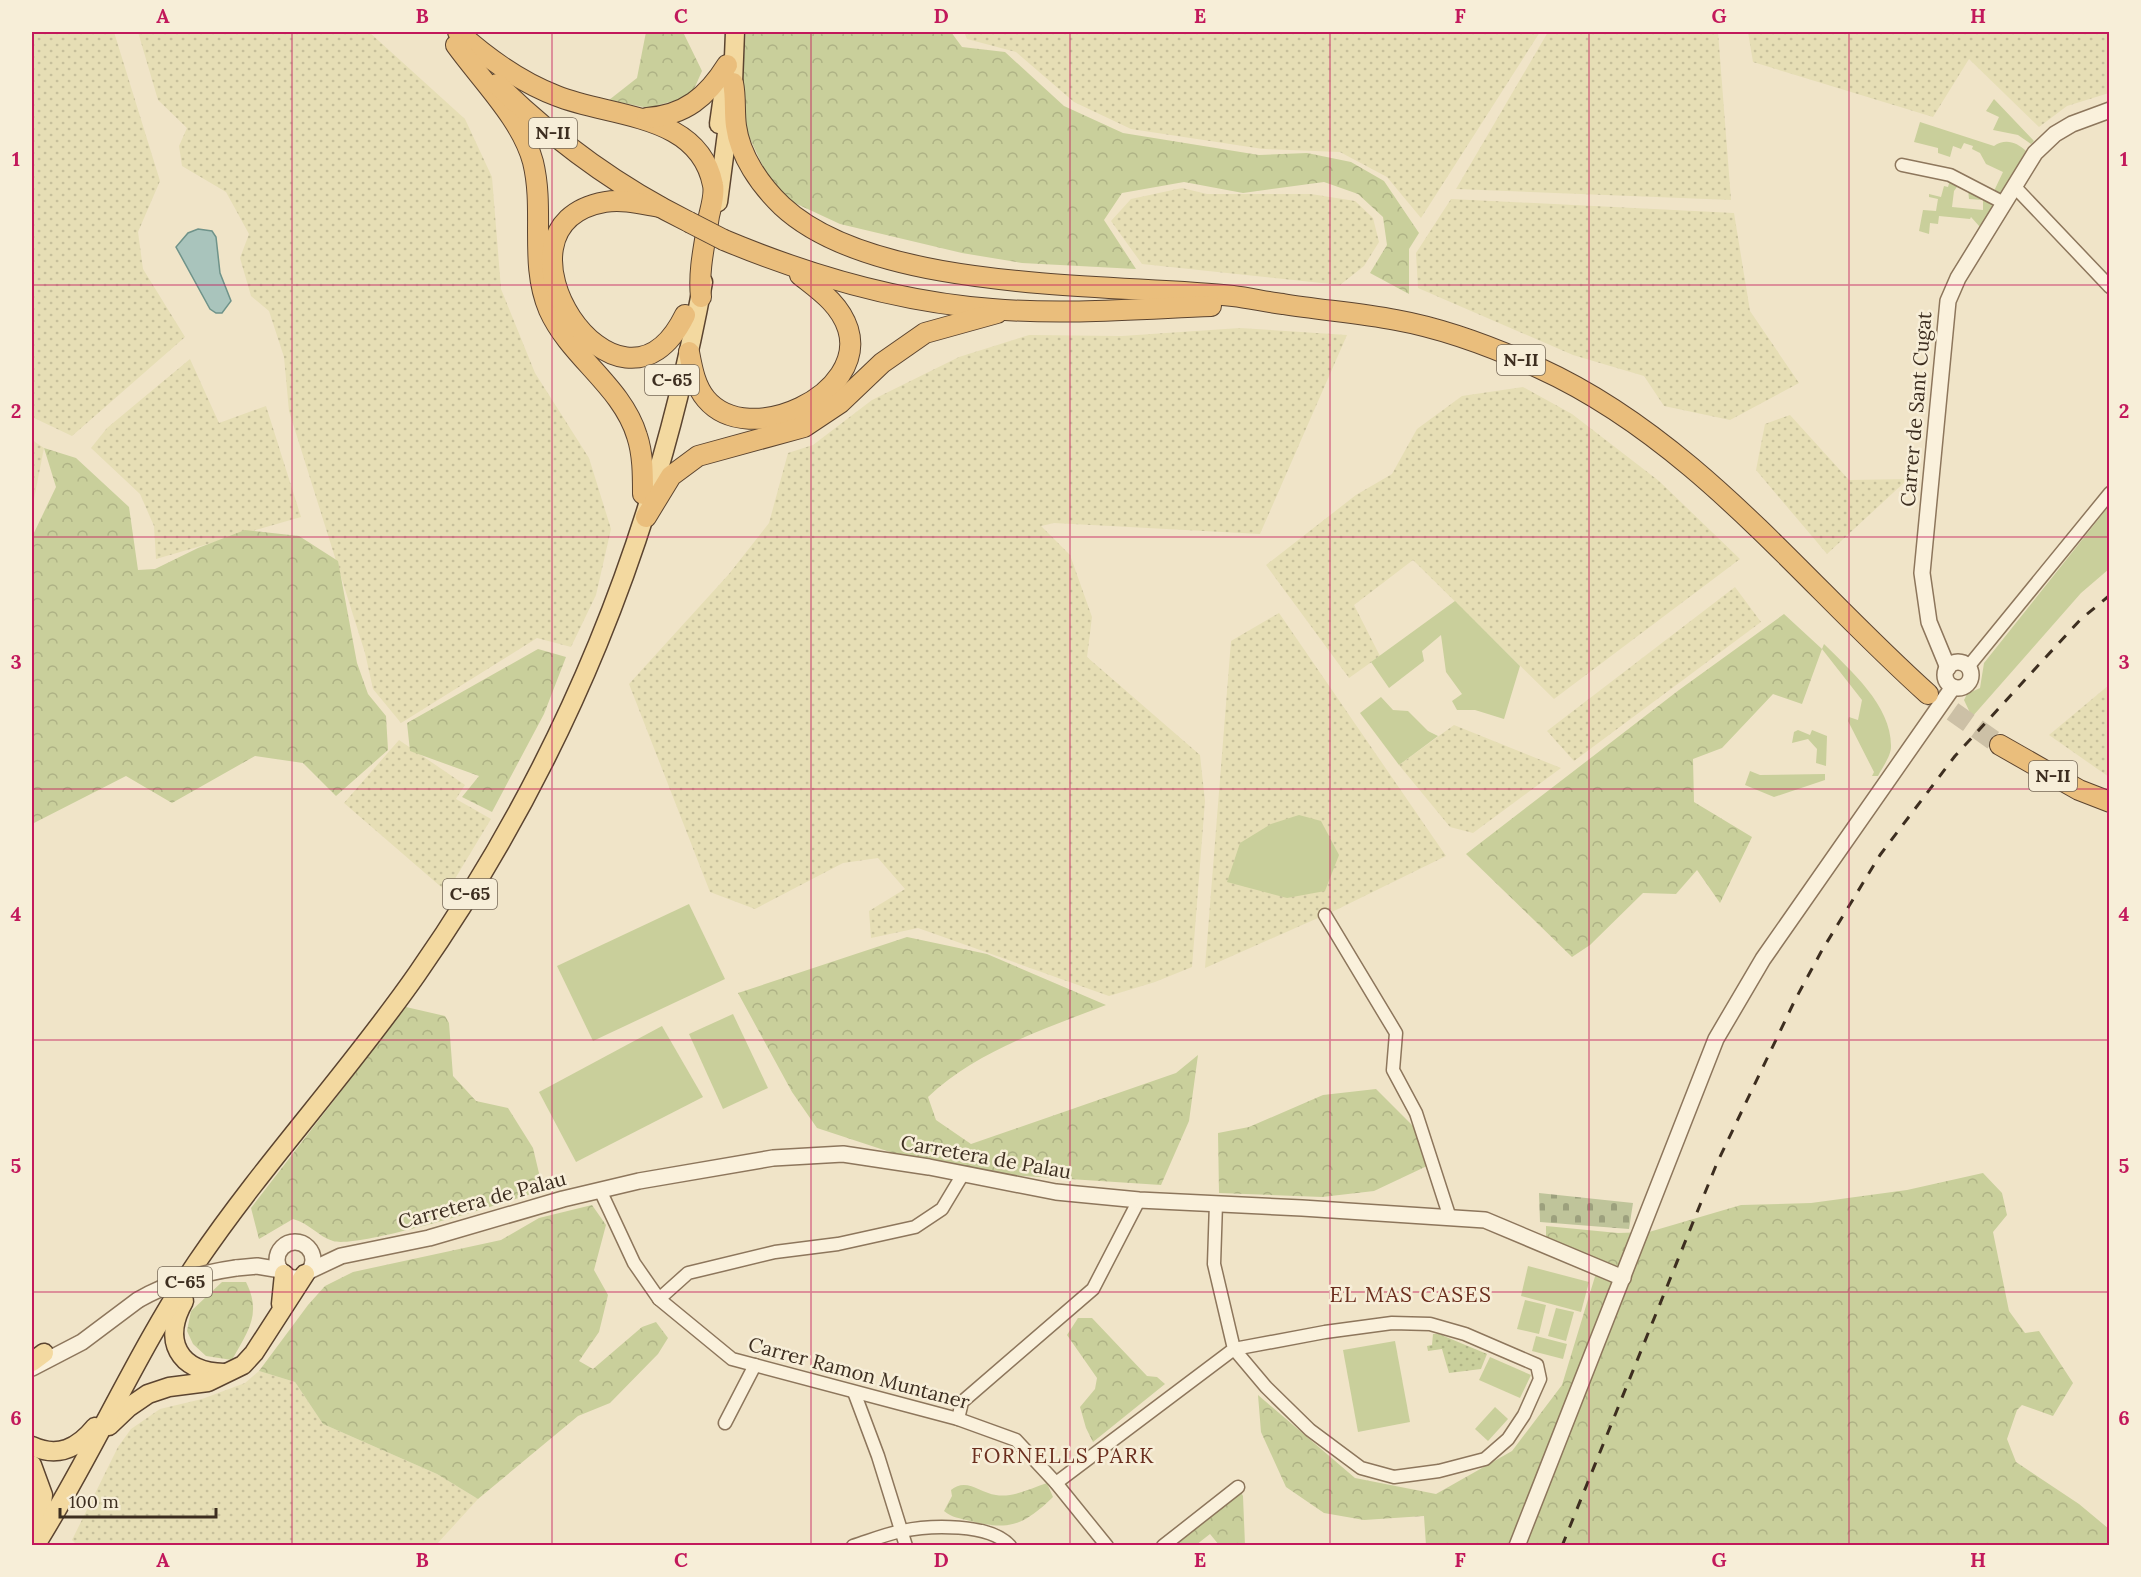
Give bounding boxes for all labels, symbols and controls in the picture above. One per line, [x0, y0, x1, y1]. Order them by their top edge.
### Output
text: A [156, 3, 170, 28]
text: B [415, 3, 429, 28]
text: C [674, 3, 688, 28]
text: D [933, 3, 949, 28]
text: E [1194, 3, 1206, 28]
text: F [1454, 3, 1466, 28]
text: G [1711, 3, 1727, 28]
text: H [1970, 3, 1986, 28]
road number: N-II [529, 118, 577, 148]
text: 1 [12, 146, 20, 171]
text: 1 [2120, 146, 2128, 171]
street label: Carrer de Sant Cugat [1895, 310, 1937, 508]
road number: N-II [1497, 345, 1545, 375]
road number: C-65 [645, 365, 699, 395]
text: 2 [11, 398, 21, 423]
text: 2 [2119, 398, 2129, 423]
text: 3 [10, 649, 22, 674]
text: 3 [2118, 649, 2130, 674]
road number: N-II [2029, 761, 2077, 791]
road number: C-65 [443, 879, 497, 909]
text: 4 [11, 901, 22, 926]
text: 4 [2119, 901, 2130, 926]
street label: Carretera de Palau [899, 1129, 1073, 1184]
text: 5 [11, 1153, 22, 1178]
text: 5 [2119, 1153, 2130, 1178]
street label: Carretera de Palau [395, 1165, 569, 1234]
road number: C-65 [158, 1267, 212, 1297]
district label: EL MAS CASES [1329, 1281, 1493, 1308]
street label: Carrer Ramon Muntaner [746, 1331, 973, 1414]
text: 6 [10, 1405, 22, 1430]
text: 6 [2118, 1405, 2130, 1430]
district label: FORNELLS PARK [971, 1442, 1155, 1469]
scale bar [60, 1481, 216, 1519]
text: 100 m [69, 1490, 119, 1513]
text: A [156, 1547, 170, 1572]
text: B [415, 1547, 429, 1572]
text: C [674, 1547, 688, 1572]
text: D [933, 1547, 949, 1572]
text: E [1194, 1547, 1206, 1572]
text: F [1454, 1547, 1466, 1572]
text: G [1711, 1547, 1727, 1572]
text: H [1970, 1547, 1986, 1572]

